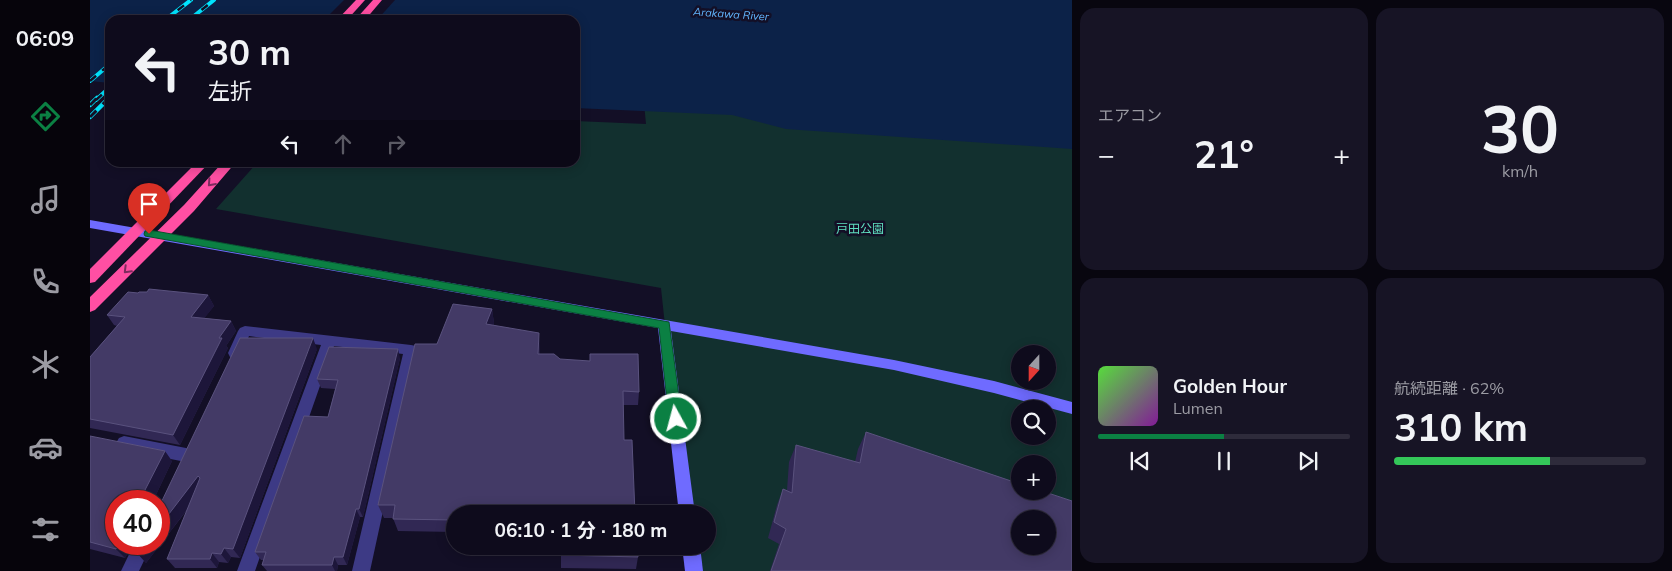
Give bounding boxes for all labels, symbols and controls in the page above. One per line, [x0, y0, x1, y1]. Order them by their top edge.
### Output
water label: Arakawa River [692, 4, 770, 24]
text: 06:09 [16, 24, 74, 52]
text: 30 m [208, 30, 291, 74]
icon: left [125, 35, 190, 100]
text: 左折 [208, 77, 252, 105]
text: 30 [1481, 88, 1559, 169]
icon: directions [28, 99, 63, 134]
text: エアコン [1098, 105, 1162, 125]
icon: left [276, 130, 304, 158]
icon: ahead [329, 130, 357, 158]
icon: right [382, 130, 410, 158]
text: 21° [1194, 130, 1254, 178]
text: − [1098, 137, 1115, 172]
text: + [1333, 137, 1350, 172]
text: km/h [1502, 161, 1538, 181]
one-way arrow [208, 177, 217, 186]
icon: music [28, 182, 63, 217]
pin [128, 183, 170, 234]
icon: arrive [135, 190, 163, 218]
park label: 戸田公園 [836, 221, 884, 236]
icon: phone [28, 264, 63, 299]
one-way arrow [123, 264, 132, 273]
north arrow [1011, 345, 1056, 390]
map controls [1011, 345, 1056, 555]
icon: climate [28, 347, 63, 382]
text: Golden Hour [1173, 374, 1287, 398]
text: 航続距離 · 62% [1394, 378, 1504, 398]
position arrow [649, 392, 701, 444]
text: Lumen [1173, 398, 1223, 418]
button: search [1011, 400, 1056, 445]
text: 310 km [1394, 403, 1528, 451]
icon: car [28, 430, 63, 465]
icon: previous [1126, 447, 1154, 475]
icon: pause [1210, 447, 1238, 475]
icon: next [1294, 447, 1322, 475]
button: + [1011, 455, 1056, 500]
speed limit sign: 40 [105, 490, 170, 555]
button: − [1011, 510, 1056, 555]
icon: filters [28, 512, 63, 547]
text: 06:10 · 1 分 · 180 m [495, 518, 667, 542]

